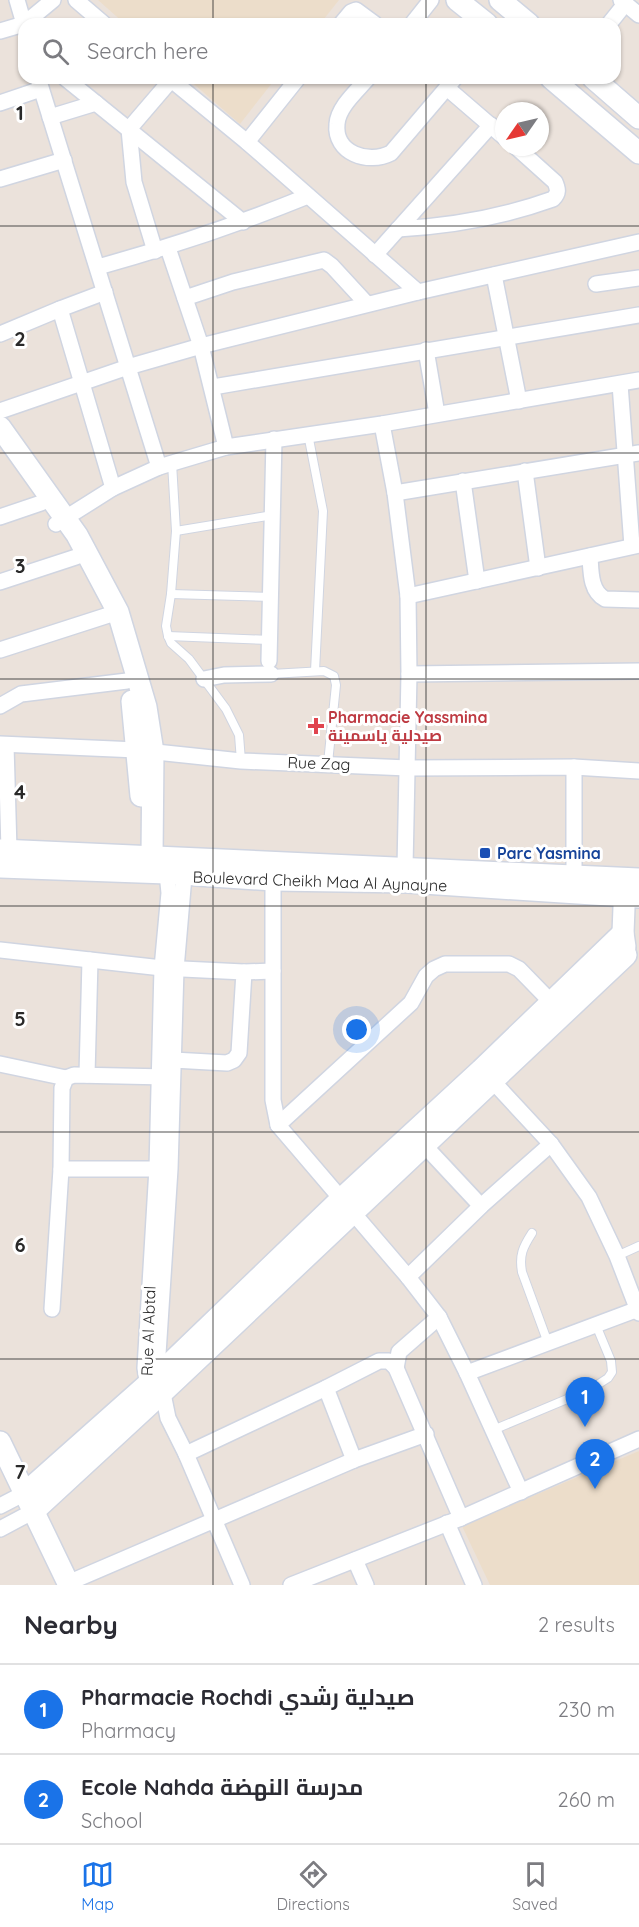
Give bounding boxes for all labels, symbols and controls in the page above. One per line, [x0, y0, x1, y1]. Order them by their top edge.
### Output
search box [18, 18, 621, 84]
icon: search [39, 35, 72, 68]
text: Search here [87, 37, 208, 65]
text: 1 [16, 100, 24, 125]
north arrow [495, 102, 549, 156]
text: 2 [14, 326, 26, 351]
text: 3 [15, 553, 25, 578]
place label: Pharmacie Yassmina صيدلية ياسمينة [328, 707, 487, 745]
marker: Pharmacie Yassmina صيدلية ياسمينة [309, 719, 323, 733]
street label: Rue Zag [287, 752, 351, 774]
text: 4 [14, 779, 26, 804]
place label: Parc Yasmina [497, 843, 601, 863]
marker: Parc Yasmina [478, 846, 492, 860]
street label: Boulevard Cheikh Maa Al Aynayne [192, 867, 448, 895]
text: 5 [14, 1006, 26, 1031]
your location [342, 1015, 371, 1044]
text: 6 [14, 1232, 26, 1257]
street label: Rue Al Abtal [136, 1286, 160, 1376]
pin: 1 [566, 1378, 604, 1427]
pin: 2 [576, 1440, 614, 1489]
text: 7 [15, 1459, 26, 1484]
text: Nearby [24, 1608, 118, 1641]
text: 2 results [538, 1612, 615, 1637]
text: Pharmacie Rochdi صيدلية رشدي [81, 1683, 415, 1711]
text: 1 [40, 1697, 47, 1722]
text: 230 m [558, 1697, 615, 1722]
text: Pharmacy [81, 1718, 176, 1743]
text: Ecole Nahda مدرسة النهضة [81, 1773, 363, 1801]
text: 2 [38, 1787, 49, 1812]
text: 260 m [558, 1787, 615, 1812]
text: School [81, 1808, 143, 1833]
tab: Map [81, 1858, 114, 1914]
tab: Directions [277, 1858, 350, 1914]
tab: Saved [512, 1858, 558, 1914]

